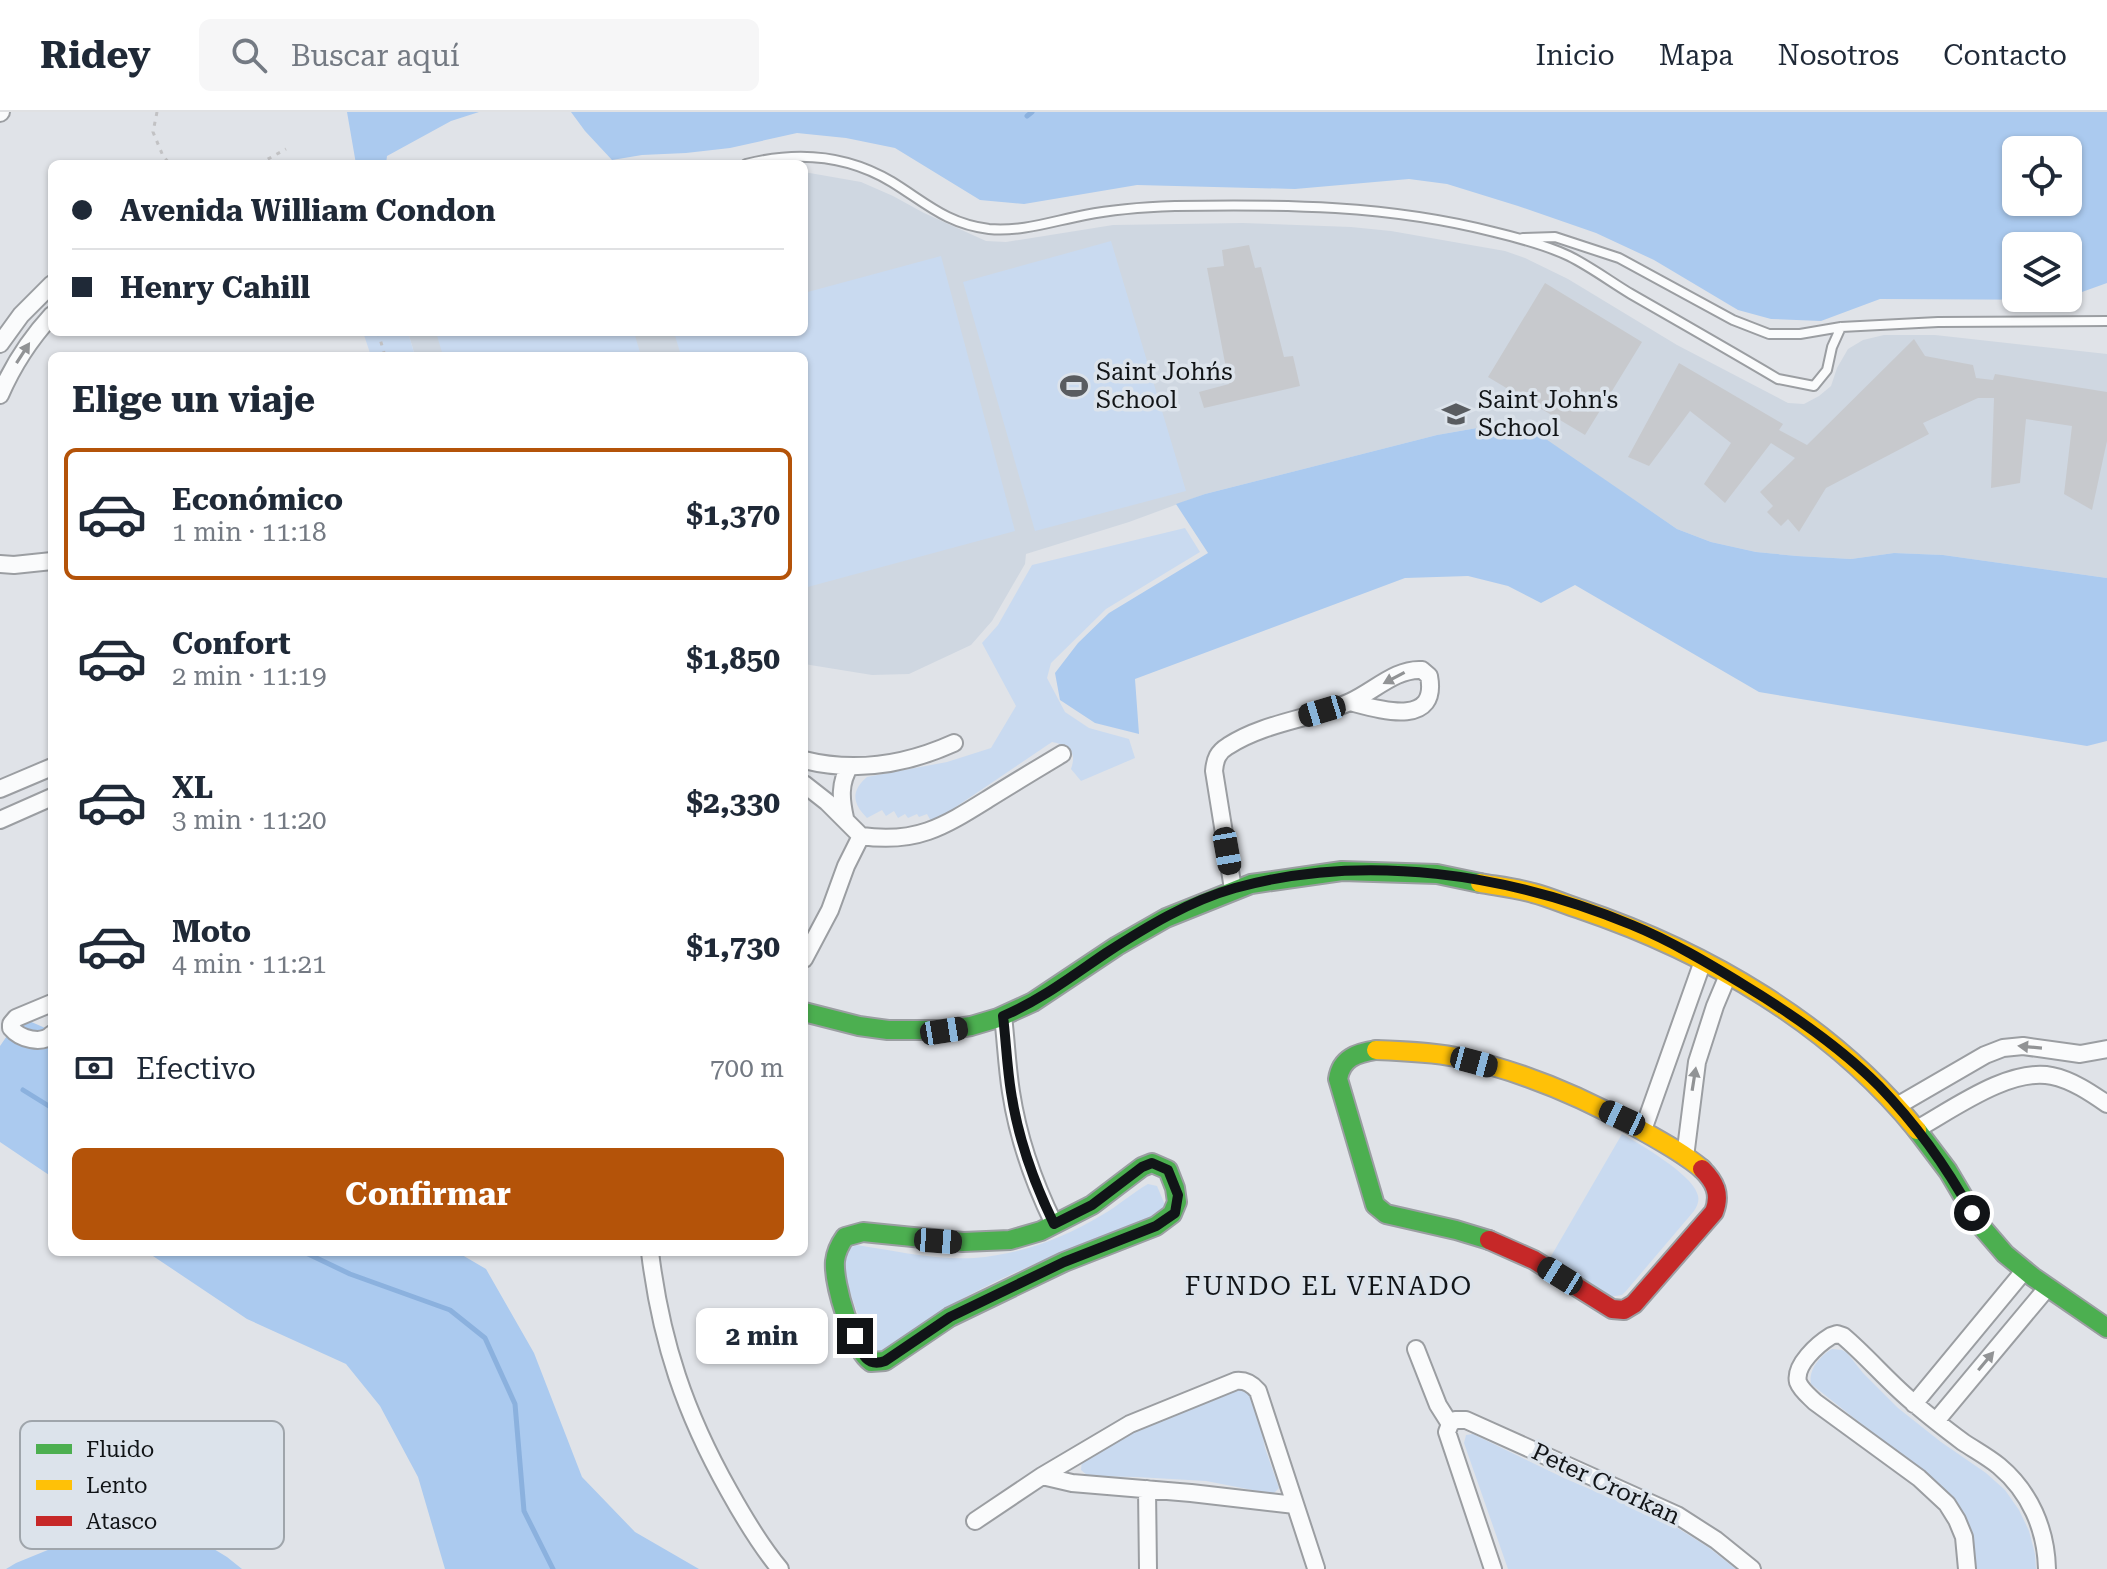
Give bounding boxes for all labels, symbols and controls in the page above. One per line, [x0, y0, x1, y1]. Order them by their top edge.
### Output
search box [199, 19, 759, 91]
text: Ridey [40, 33, 151, 77]
icon: search [227, 33, 271, 77]
text: Buscar aquí [291, 38, 460, 73]
text: Inicio [1535, 39, 1615, 72]
text: Mapa [1659, 39, 1733, 72]
text: Nosotros [1777, 39, 1899, 72]
text: Contacto [1943, 39, 2067, 72]
map controls [2002, 136, 2082, 312]
button: locate [2002, 136, 2082, 216]
text: Avenida William Condon [120, 193, 496, 228]
button: layers [2002, 232, 2082, 312]
text: Henry Cahill [120, 270, 310, 305]
one-way arrow [15, 342, 30, 363]
place label: Saint John´s School [1096, 358, 1233, 414]
sports icon: Saint John´s School [1059, 371, 1089, 401]
text: Elige un viaje [72, 379, 315, 421]
place label: Saint John's School [1478, 386, 1618, 442]
school or university icon: Saint John's School [1441, 399, 1471, 429]
icon: car [76, 478, 148, 550]
text: Económico [172, 482, 343, 517]
text: $1,370 [686, 497, 780, 532]
text: 1 min · 11:18 [172, 517, 327, 547]
icon: car [76, 622, 148, 694]
text: Confort [172, 626, 291, 661]
text: $1,850 [686, 641, 780, 676]
text: 2 min · 11:19 [172, 661, 327, 691]
one-way arrow [1383, 671, 1405, 685]
car [1296, 693, 1348, 729]
icon: car [76, 766, 148, 838]
text: XL [172, 770, 213, 805]
text: $2,330 [686, 785, 780, 820]
text: 3 min · 11:20 [172, 805, 327, 835]
car [1211, 825, 1243, 877]
icon: car [76, 910, 148, 982]
text: Moto [172, 914, 251, 949]
text: $1,730 [686, 929, 780, 964]
text: 4 min · 11:21 [172, 949, 327, 979]
car [918, 1015, 970, 1047]
one-way arrow [2017, 1041, 2042, 1054]
car [1448, 1044, 1500, 1080]
icon: cash [72, 1046, 116, 1090]
text: Efectivo [136, 1051, 256, 1086]
text: 700 m [710, 1053, 784, 1083]
one-way arrow [1688, 1066, 1701, 1091]
car [1595, 1097, 1649, 1139]
button: Confirmar [72, 1148, 784, 1240]
route start [1954, 1195, 1990, 1231]
car [913, 1227, 963, 1255]
car [1533, 1253, 1587, 1299]
district label: FUNDO EL VENADO [1185, 1271, 1473, 1301]
callout: 2 min [695, 1308, 827, 1364]
route end [837, 1318, 873, 1354]
text: 2 min [726, 1321, 798, 1351]
one-way arrow [1977, 1351, 1994, 1371]
legend [20, 1421, 284, 1549]
text: Fluido [86, 1437, 154, 1462]
street label: Peter Crorkan [1527, 1437, 1685, 1531]
text: Lento [86, 1473, 148, 1498]
text: Atasco [86, 1509, 157, 1534]

